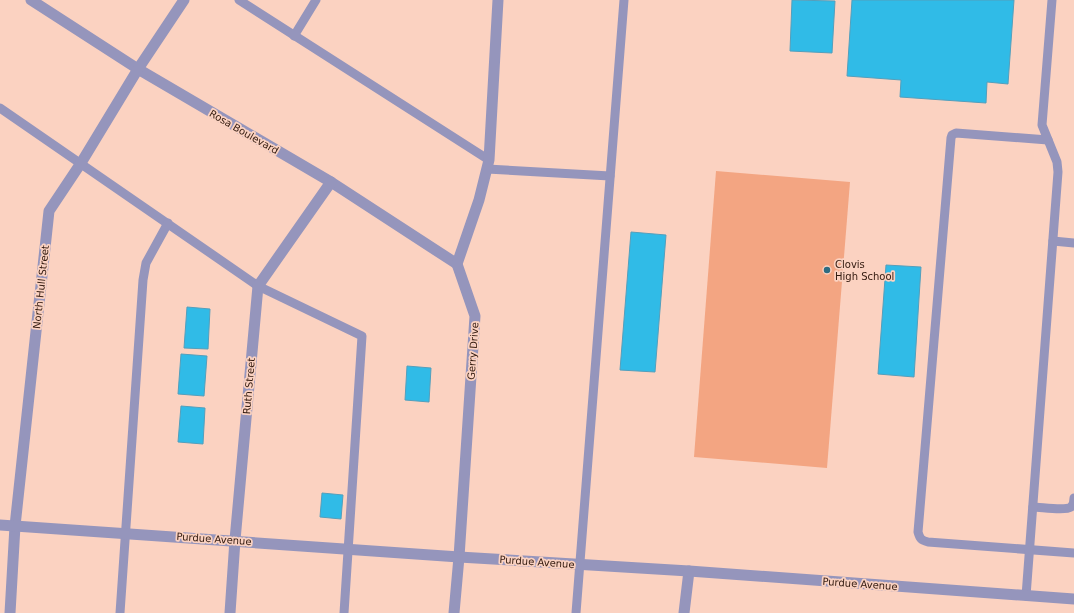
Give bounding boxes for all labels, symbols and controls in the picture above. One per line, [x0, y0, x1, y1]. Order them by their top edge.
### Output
street label: Rosa Boulevard [208, 108, 280, 156]
street label: North Hull Street [31, 245, 51, 329]
place label: Clovis High School [835, 259, 894, 282]
marker: Clovis High School [822, 265, 832, 275]
street label: Gerry Drive [466, 322, 480, 380]
street label: Ruth Street [241, 357, 257, 415]
street label: Purdue Avenue [176, 531, 252, 547]
street label: Purdue Avenue [499, 554, 575, 570]
street label: Purdue Avenue [822, 576, 898, 592]

